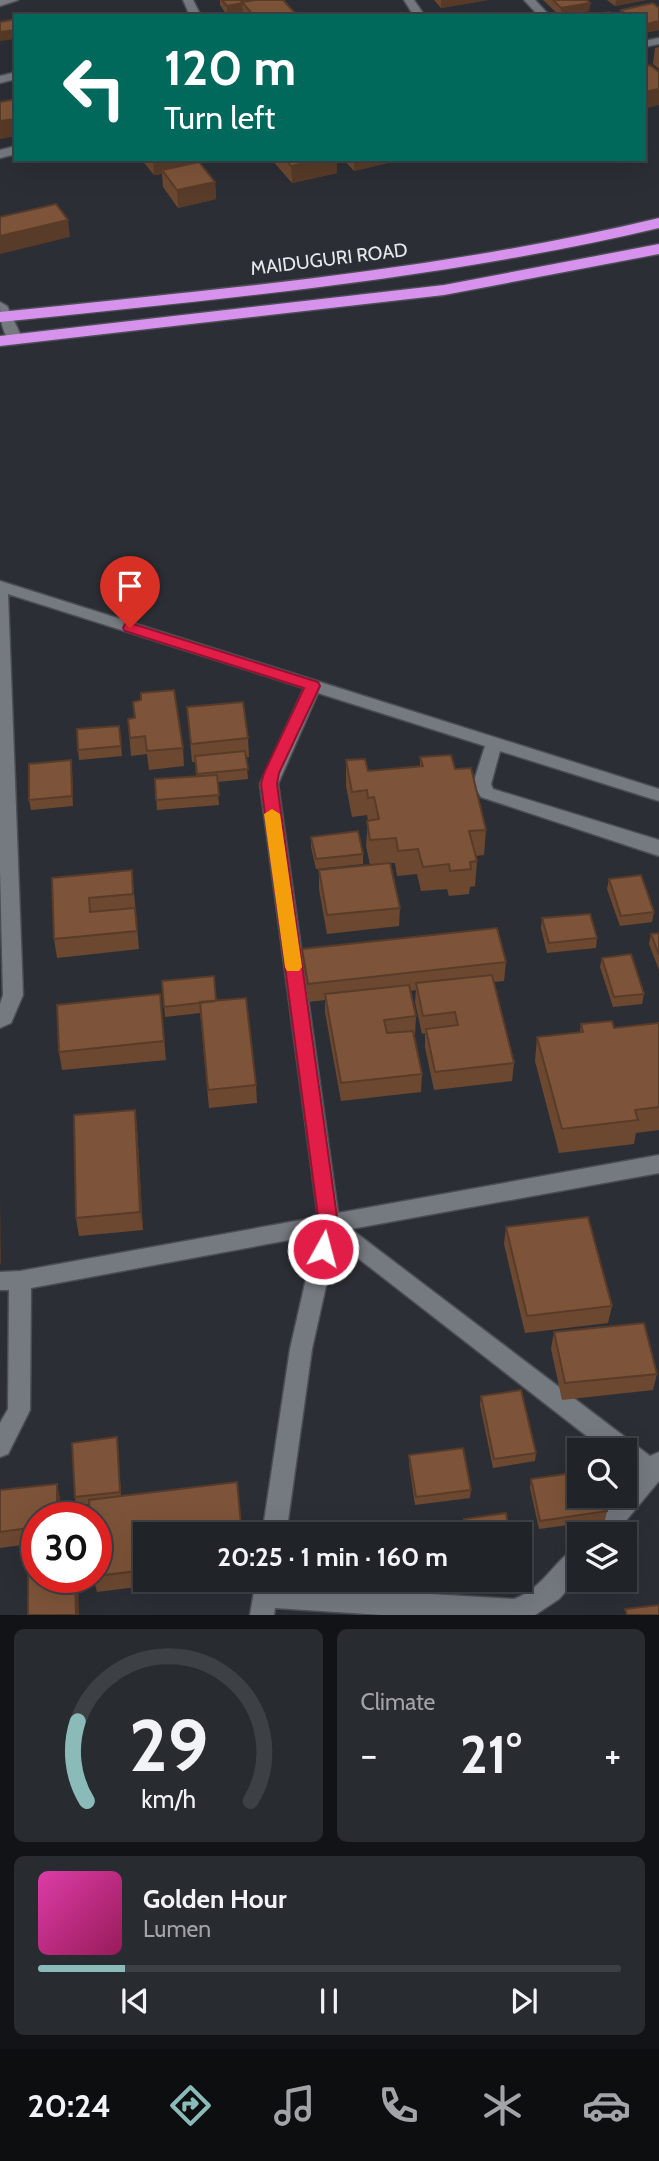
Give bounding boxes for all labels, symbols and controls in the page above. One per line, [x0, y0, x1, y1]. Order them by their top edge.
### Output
text: 120 m [164, 38, 296, 97]
icon: left [49, 42, 140, 133]
text: Turn left [164, 98, 275, 137]
street label: MAIDUGURI ROAD [249, 238, 409, 280]
pin [100, 556, 160, 628]
icon: arrive [111, 567, 149, 605]
position arrow [286, 1212, 360, 1286]
map controls [567, 1438, 637, 1592]
button: search [567, 1438, 637, 1508]
speed limit sign: 30 [21, 1502, 112, 1593]
button: layers [567, 1522, 637, 1592]
text: 20:25 · 1 min · 160 m [217, 1541, 448, 1573]
text: Climate [361, 1688, 435, 1716]
text: 29 [129, 1702, 208, 1790]
text: 21° [460, 1723, 522, 1786]
text: − [361, 1731, 377, 1778]
text: + [604, 1731, 621, 1778]
text: km/h [141, 1784, 196, 1814]
text: Golden Hour [143, 1883, 286, 1915]
text: Lumen [143, 1915, 211, 1943]
icon: previous [116, 1982, 154, 2020]
icon: pause [310, 1982, 348, 2020]
icon: next [505, 1982, 543, 2020]
icon: directions [166, 2081, 215, 2130]
icon: music [270, 2081, 319, 2130]
icon: phone [374, 2081, 423, 2130]
icon: climate [478, 2081, 527, 2130]
icon: car [582, 2081, 631, 2130]
text: 20:24 [28, 2086, 111, 2125]

